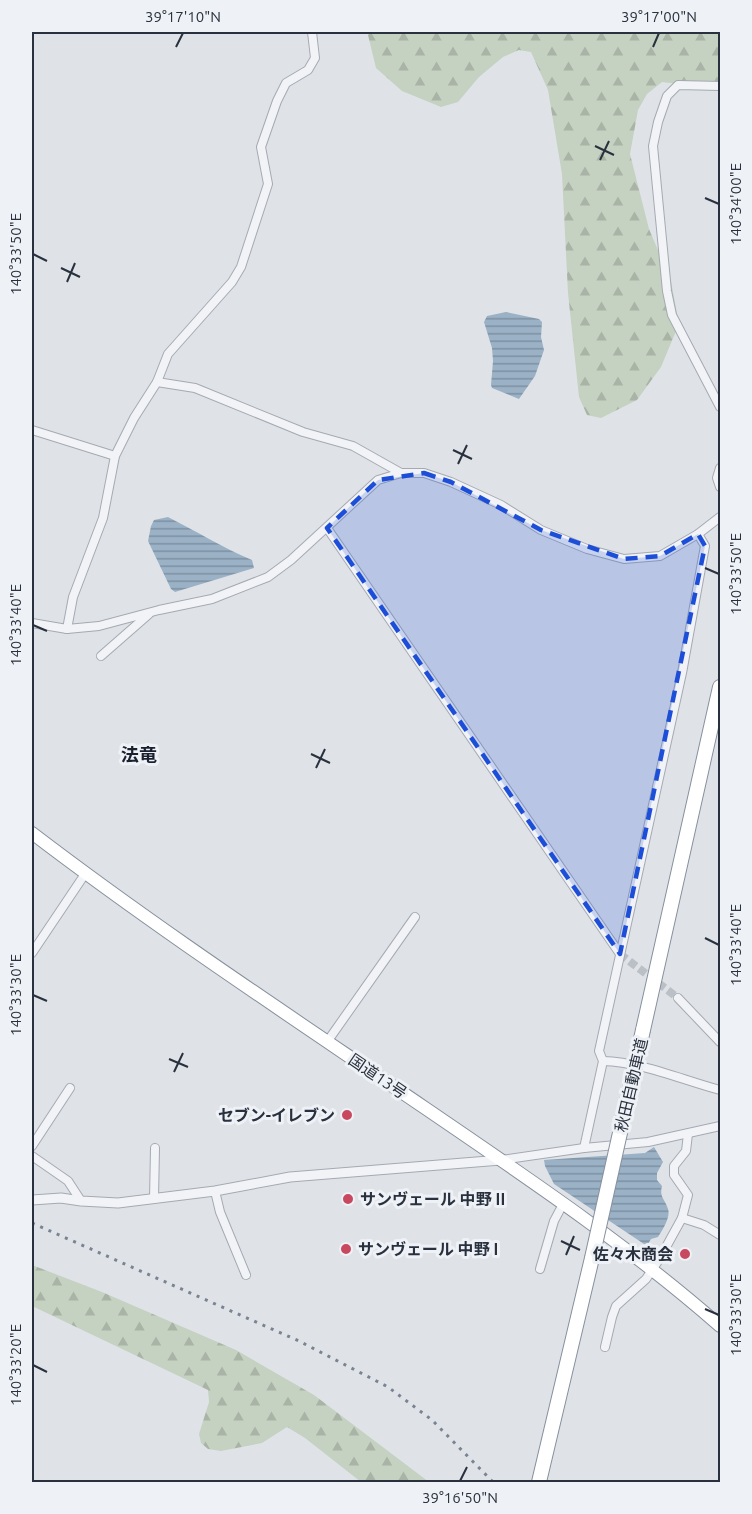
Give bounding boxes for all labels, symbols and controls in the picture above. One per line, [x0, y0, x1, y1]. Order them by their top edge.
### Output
text: 39°17'10"N [145, 8, 221, 25]
text: 39°17'00"N [621, 8, 697, 25]
text: 140°34'00"E [727, 163, 744, 245]
text: 140°33'50"E [7, 213, 24, 295]
text: 140°33'50"E [727, 533, 744, 615]
text: 140°33'40"E [7, 584, 24, 666]
district label: 法竜 [121, 744, 157, 764]
text: 140°33'40"E [727, 904, 744, 986]
text: 140°33'30"E [7, 954, 24, 1036]
street label: 秋田自動車道 [611, 1036, 651, 1134]
street label: 国道13号 [346, 1050, 410, 1102]
place label: セブン-イレブン [218, 1106, 335, 1124]
marker: セブン-イレブン [340, 1108, 354, 1122]
place label: サンヴェール 中野 II [360, 1190, 505, 1208]
marker: サンヴェール 中野 II [341, 1192, 355, 1206]
place label: サンヴェール 中野 I [358, 1240, 498, 1258]
marker: サンヴェール 中野 I [339, 1242, 353, 1256]
place label: 佐々木商会 [592, 1245, 673, 1263]
marker: 佐々木商会 [678, 1247, 692, 1261]
text: 140°33'30"E [727, 1274, 744, 1356]
text: 140°33'20"E [7, 1324, 24, 1406]
text: 39°16'50"N [422, 1489, 498, 1506]

